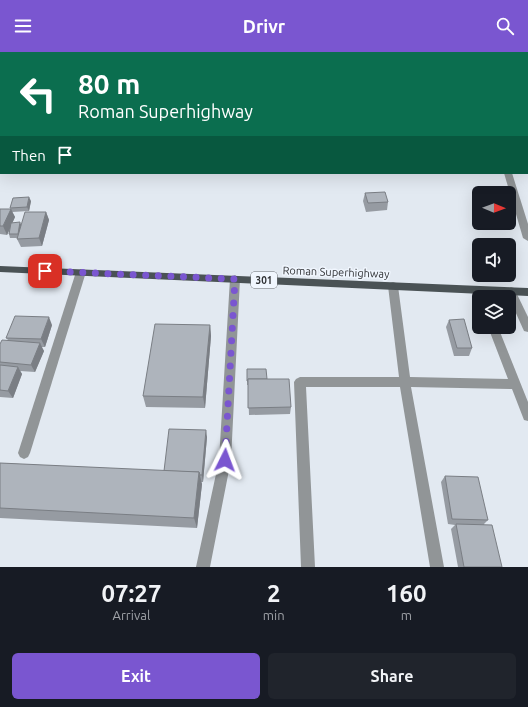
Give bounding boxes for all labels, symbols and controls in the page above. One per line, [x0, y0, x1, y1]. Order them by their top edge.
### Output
icon: menu [12, 15, 34, 37]
icon: search [494, 15, 516, 37]
text: Drivr [243, 16, 285, 36]
icon: left [12, 68, 64, 120]
text: 80 m [78, 68, 140, 99]
text: Roman Superhighway [78, 101, 253, 121]
icon: arrive [54, 144, 76, 166]
text: Then [12, 147, 46, 164]
north arrow [472, 186, 516, 230]
map controls [472, 186, 516, 334]
button: sound [472, 238, 516, 282]
pin [28, 254, 62, 288]
icon: arrive [34, 260, 56, 282]
street label: Roman Superhighway [282, 264, 390, 280]
road number: 301 [251, 272, 277, 288]
button: layers [472, 290, 516, 334]
position arrow [204, 439, 246, 481]
text: 07:27 [101, 580, 161, 607]
text: 2 [267, 580, 280, 607]
text: 160 [386, 580, 427, 607]
text: Arrival [112, 608, 150, 622]
text: min [263, 608, 285, 622]
text: m [401, 608, 412, 622]
button: Exit [12, 653, 260, 699]
button: Share [268, 653, 516, 699]

